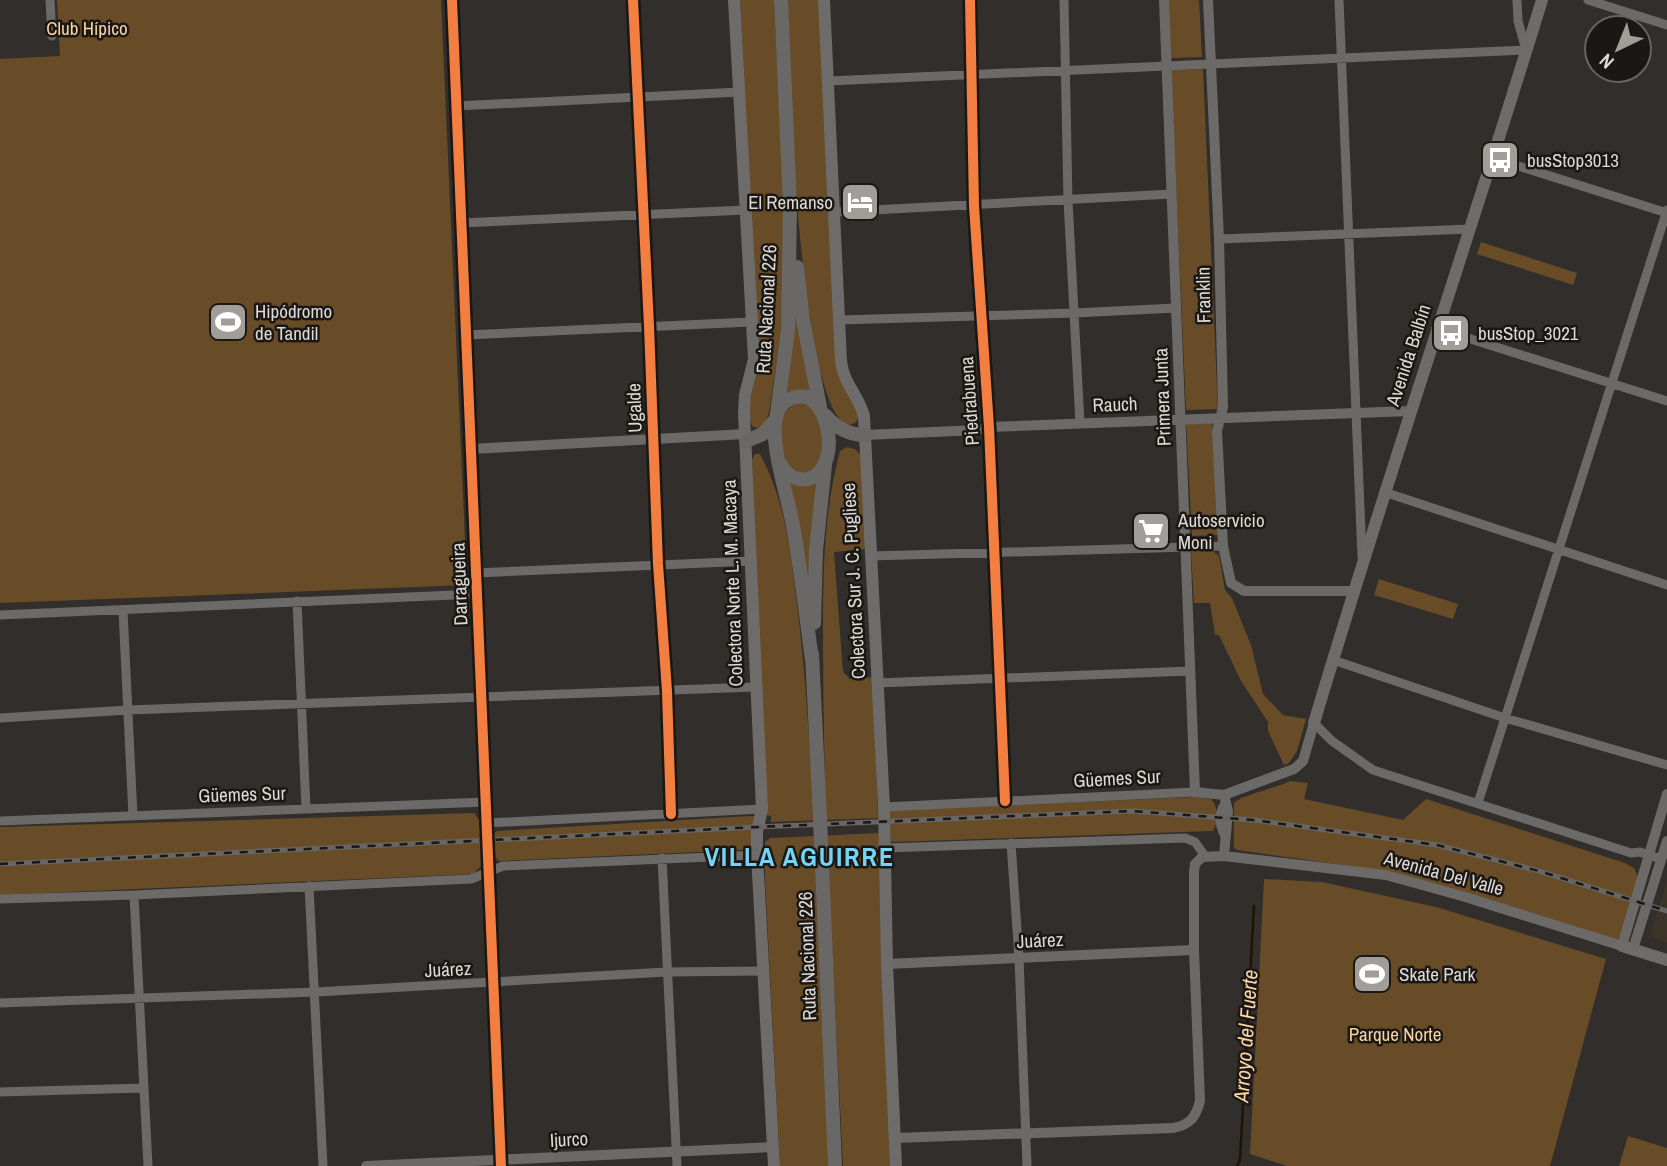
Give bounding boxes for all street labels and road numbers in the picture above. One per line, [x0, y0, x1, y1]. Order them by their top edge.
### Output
street label: Ruta Nacional 226 [750, 244, 782, 374]
street label: Franklin [1190, 267, 1216, 323]
street label: Avenida Balbín [1379, 301, 1437, 410]
street label: Primera Junta [1147, 347, 1177, 446]
street label: Piedrabuena [953, 355, 985, 446]
street label: Ugalde [620, 383, 648, 433]
street label: Rauch [1092, 390, 1138, 418]
street label: Colectora Norte L. M. Macaya [715, 479, 749, 687]
street label: Colectora Sur J. C. Pugliese [835, 482, 871, 680]
street label: Darragueira [445, 542, 473, 626]
street label: Güemes Sur [1073, 763, 1162, 793]
street label: Güemes Sur [198, 779, 287, 809]
street label: Avenida Del Valle [1381, 844, 1506, 901]
street label: Ruta Nacional 226 [792, 891, 822, 1021]
street label: Juárez [1016, 926, 1064, 954]
street label: Juárez [424, 955, 472, 983]
street label: Ijurco [549, 1125, 589, 1153]

